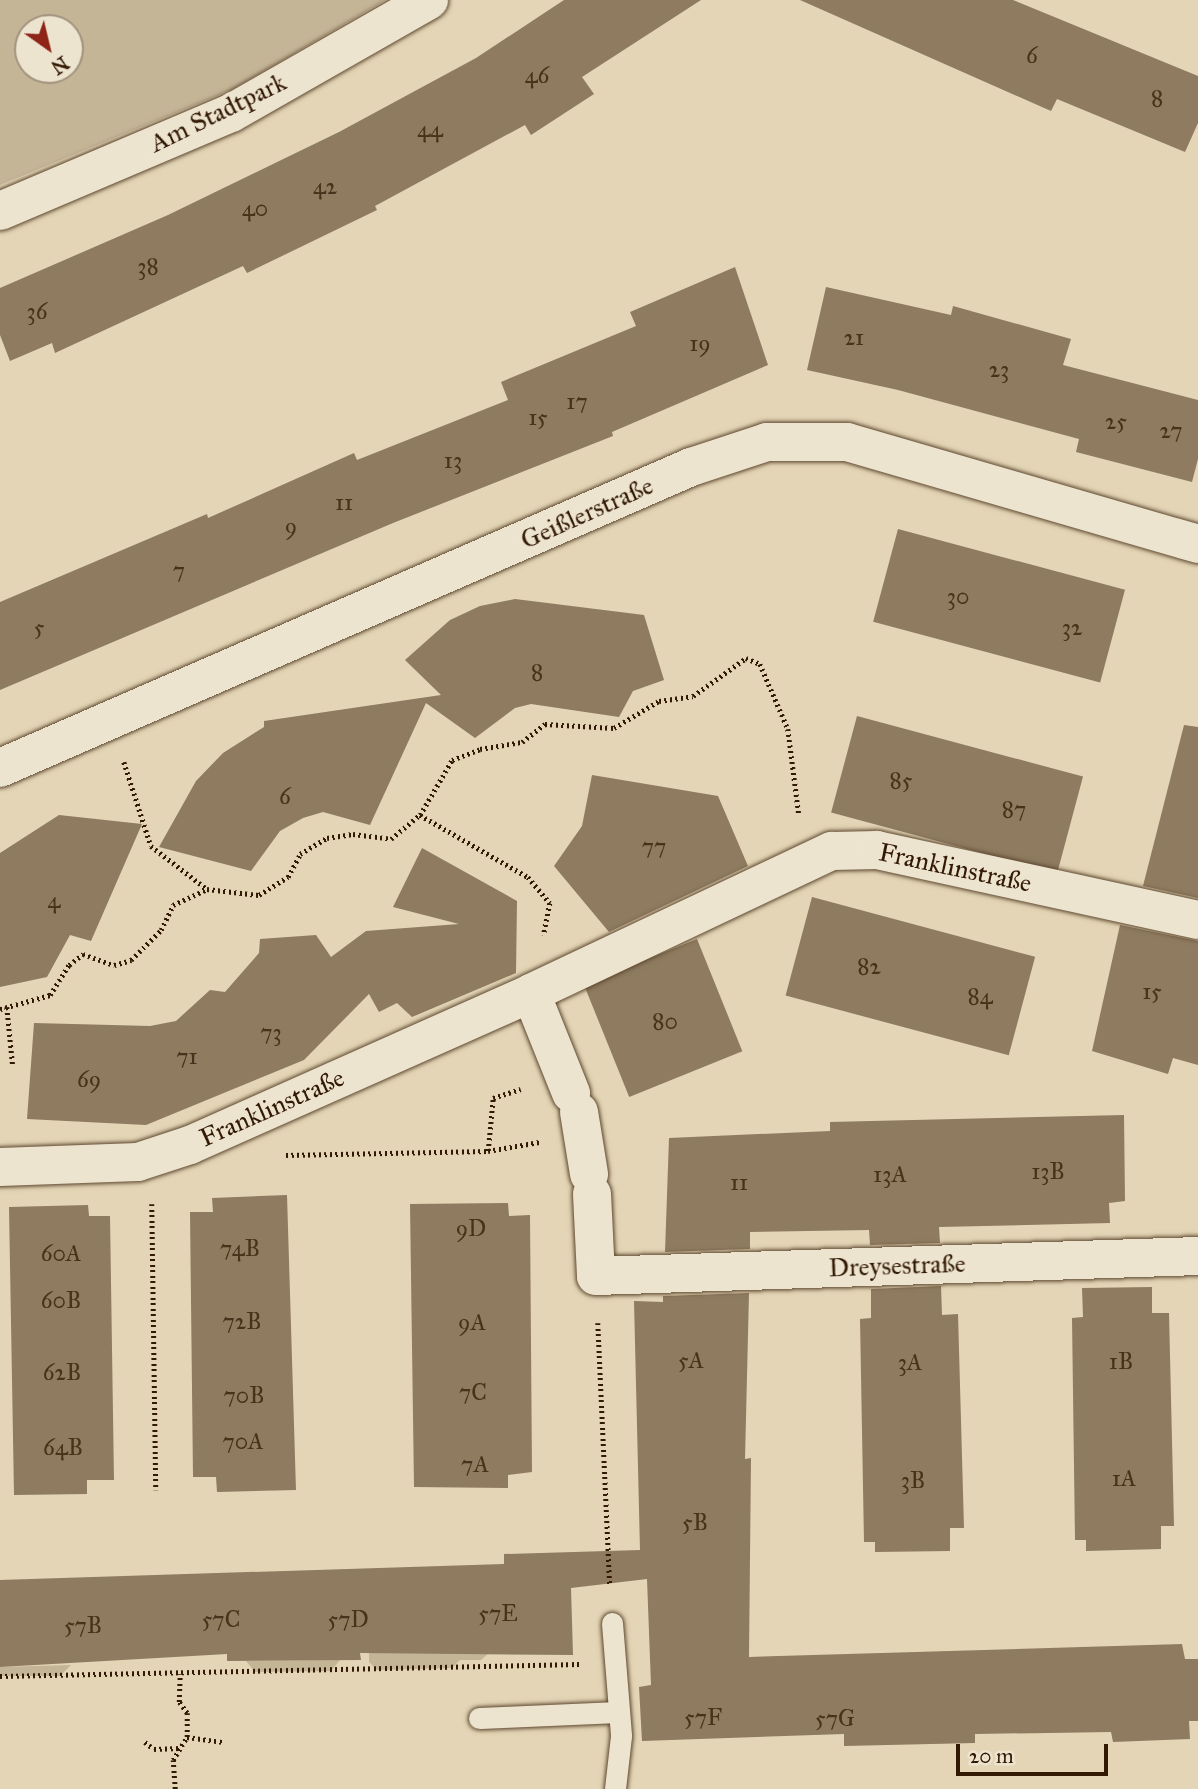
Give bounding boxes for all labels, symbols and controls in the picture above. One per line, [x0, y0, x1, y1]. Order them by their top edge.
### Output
north arrow [14, 14, 84, 84]
house number: 6 [1026, 41, 1038, 69]
text: N [47, 51, 73, 79]
house number: 46 [525, 61, 549, 89]
street label: Am Stadtpark [145, 67, 291, 159]
house number: 8 [1151, 84, 1163, 112]
house number: 44 [417, 115, 443, 143]
house number: 42 [313, 172, 337, 200]
house number: 40 [242, 194, 268, 222]
house number: 38 [137, 252, 159, 280]
house number: 36 [27, 297, 47, 325]
house number: 21 [844, 323, 864, 351]
house number: 19 [689, 329, 711, 357]
house number: 23 [989, 355, 1009, 383]
house number: 17 [566, 387, 588, 415]
house number: 15 [528, 403, 548, 431]
house number: 25 [1105, 407, 1127, 435]
house number: 27 [1160, 416, 1182, 444]
house number: 13 [444, 446, 462, 474]
street label: Geißlerstraße [516, 470, 658, 556]
house number: 11 [335, 488, 353, 516]
house number: 9 [285, 512, 297, 540]
house number: 7 [173, 556, 185, 584]
house number: 30 [947, 582, 969, 610]
house number: 5 [34, 613, 44, 641]
house number: 32 [1062, 613, 1082, 641]
house number: 8 [531, 658, 543, 686]
house number: 85 [890, 766, 912, 794]
house number: 6 [279, 782, 291, 810]
house number: 87 [1002, 795, 1026, 823]
house number: 77 [642, 832, 666, 860]
street label: Franklinstraße [876, 837, 1034, 899]
house number: 4 [48, 886, 60, 914]
house number: 82 [857, 952, 881, 980]
house number: 15 [1142, 977, 1162, 1005]
house number: 84 [967, 982, 993, 1010]
house number: 80 [652, 1007, 678, 1035]
house number: 73 [260, 1018, 282, 1046]
house number: 71 [176, 1042, 198, 1070]
street label: Franklinstraße [195, 1062, 349, 1154]
house number: 69 [77, 1065, 101, 1093]
house number: 13B [1031, 1157, 1065, 1185]
house number: 13A [873, 1160, 907, 1188]
house number: 11 [730, 1168, 748, 1196]
house number: 9D [456, 1214, 486, 1242]
house number: 74B [220, 1234, 260, 1262]
house number: 60A [41, 1239, 81, 1267]
street label: Dreysestraße [828, 1248, 966, 1284]
house number: 60B [41, 1286, 81, 1314]
house number: 72B [223, 1307, 261, 1335]
house number: 9A [458, 1308, 486, 1336]
house number: 5A [678, 1346, 704, 1374]
house number: 1B [1109, 1347, 1133, 1375]
house number: 3A [898, 1348, 922, 1376]
house number: 62B [43, 1358, 81, 1386]
house number: 7C [459, 1378, 487, 1406]
house number: 70B [224, 1381, 264, 1409]
house number: 70A [222, 1427, 264, 1455]
house number: 64B [43, 1433, 83, 1461]
house number: 7A [461, 1450, 489, 1478]
house number: 1A [1112, 1464, 1136, 1492]
house number: 3B [901, 1466, 925, 1494]
house number: 5B [682, 1508, 708, 1536]
house number: 57E [478, 1599, 518, 1627]
house number: 57C [202, 1605, 240, 1633]
house number: 57D [327, 1605, 369, 1633]
house number: 57B [64, 1611, 102, 1639]
house number: 57F [684, 1703, 722, 1731]
house number: 57G [815, 1704, 855, 1732]
scale bar [960, 1730, 1112, 1774]
text: 20 m [969, 1743, 1014, 1769]

